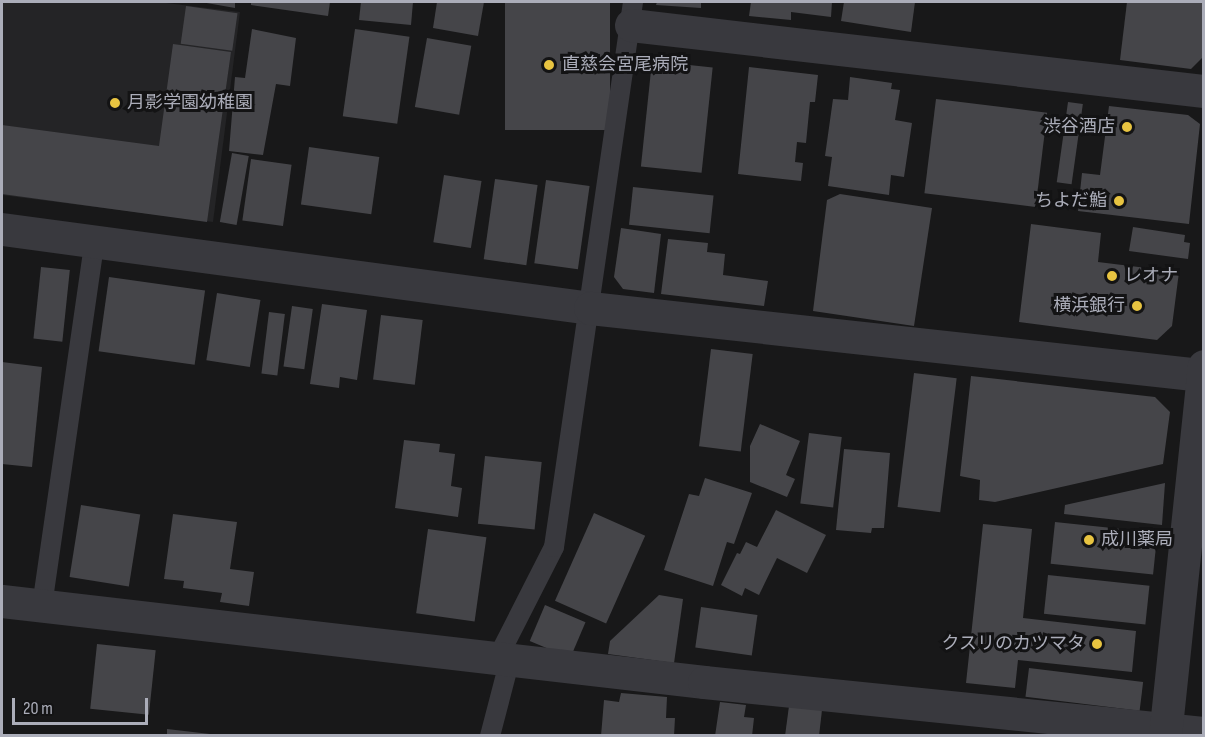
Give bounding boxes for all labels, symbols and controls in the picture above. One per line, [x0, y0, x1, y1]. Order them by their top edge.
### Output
place label: 直慈会宮尾病院 [562, 54, 688, 76]
marker: 直慈会宮尾病院 [540, 56, 558, 74]
place label: 月影学園幼稚園 [127, 92, 253, 114]
marker: 月影学園幼稚園 [108, 96, 122, 110]
place label: 渋谷酒店 [1043, 116, 1115, 138]
marker: 渋谷酒店 [1120, 120, 1134, 134]
place label: ちよだ鮨 [1035, 190, 1107, 212]
marker: ちよだ鮨 [1112, 194, 1126, 208]
place label: レオナ [1124, 265, 1178, 287]
marker: レオナ [1105, 269, 1119, 283]
place label: 横浜銀行 [1053, 295, 1125, 317]
marker: 横浜銀行 [1130, 299, 1144, 313]
place label: 成川薬局 [1101, 529, 1173, 551]
marker: 成川薬局 [1082, 533, 1096, 547]
place label: クスリのカツマタ [941, 633, 1085, 655]
marker: クスリのカツマタ [1090, 637, 1104, 651]
scale bar [15, 686, 152, 724]
text: 20 m [23, 698, 53, 719]

